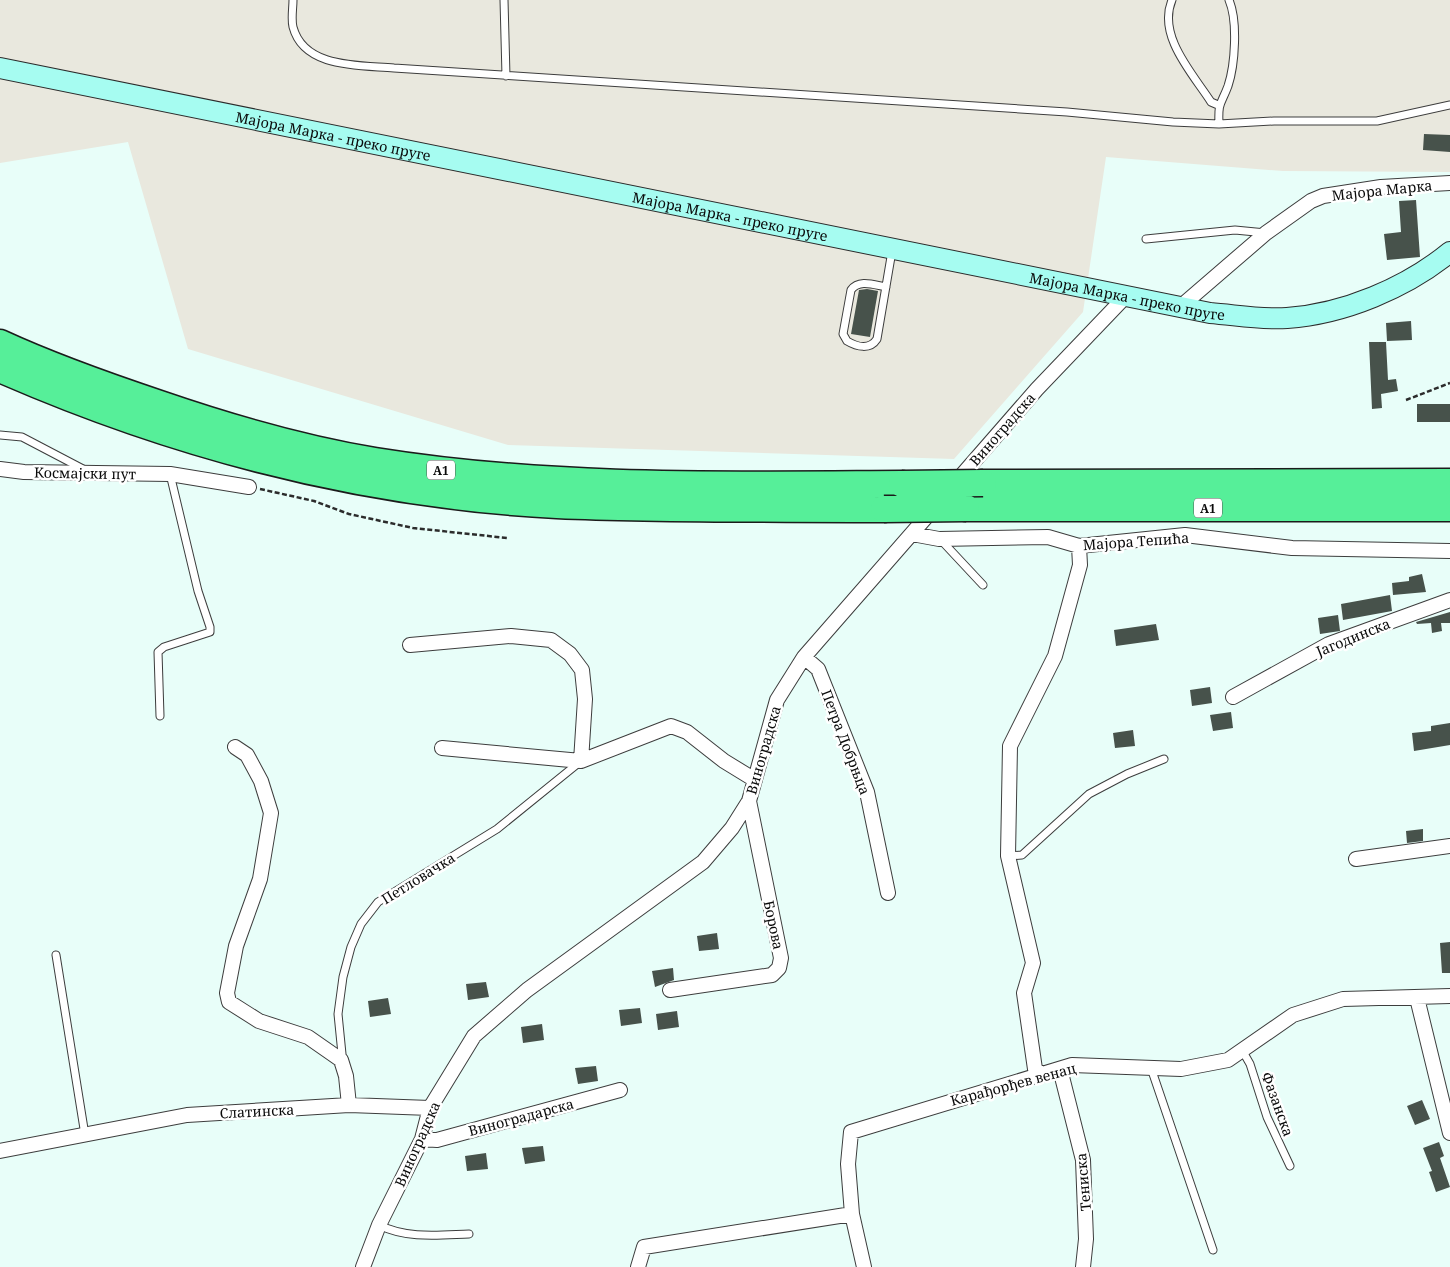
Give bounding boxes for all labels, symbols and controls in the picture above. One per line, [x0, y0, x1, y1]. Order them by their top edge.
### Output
street label: Мајора Марка - преко пруге [234, 106, 432, 164]
street label: Мајора Марка [1331, 175, 1433, 205]
street label: Мајора Марка - преко пруге [631, 187, 829, 245]
street label: Мајора Марка - преко пруге [1028, 267, 1226, 324]
street label: Виноградска [965, 388, 1039, 470]
road number: A1 [427, 460, 455, 480]
street label: Космајски пут [34, 463, 137, 483]
road number: A1 [1194, 498, 1222, 518]
street label: Мајора Тепића [1082, 528, 1190, 554]
street label: Јагодинска [1312, 614, 1393, 661]
street label: Петра Добрњца [817, 687, 875, 797]
street label: Виноградска [741, 703, 785, 797]
street label: Петловачка [378, 848, 458, 908]
street label: Борова [760, 899, 788, 951]
street label: Карађорђев венац [948, 1058, 1078, 1110]
street label: Фазанска [1258, 1069, 1298, 1139]
street label: Виноградарска [466, 1094, 576, 1140]
street label: Виноградска [390, 1098, 444, 1190]
street label: Слатинска [219, 1100, 295, 1122]
street label: Тениска [1071, 1152, 1095, 1212]

